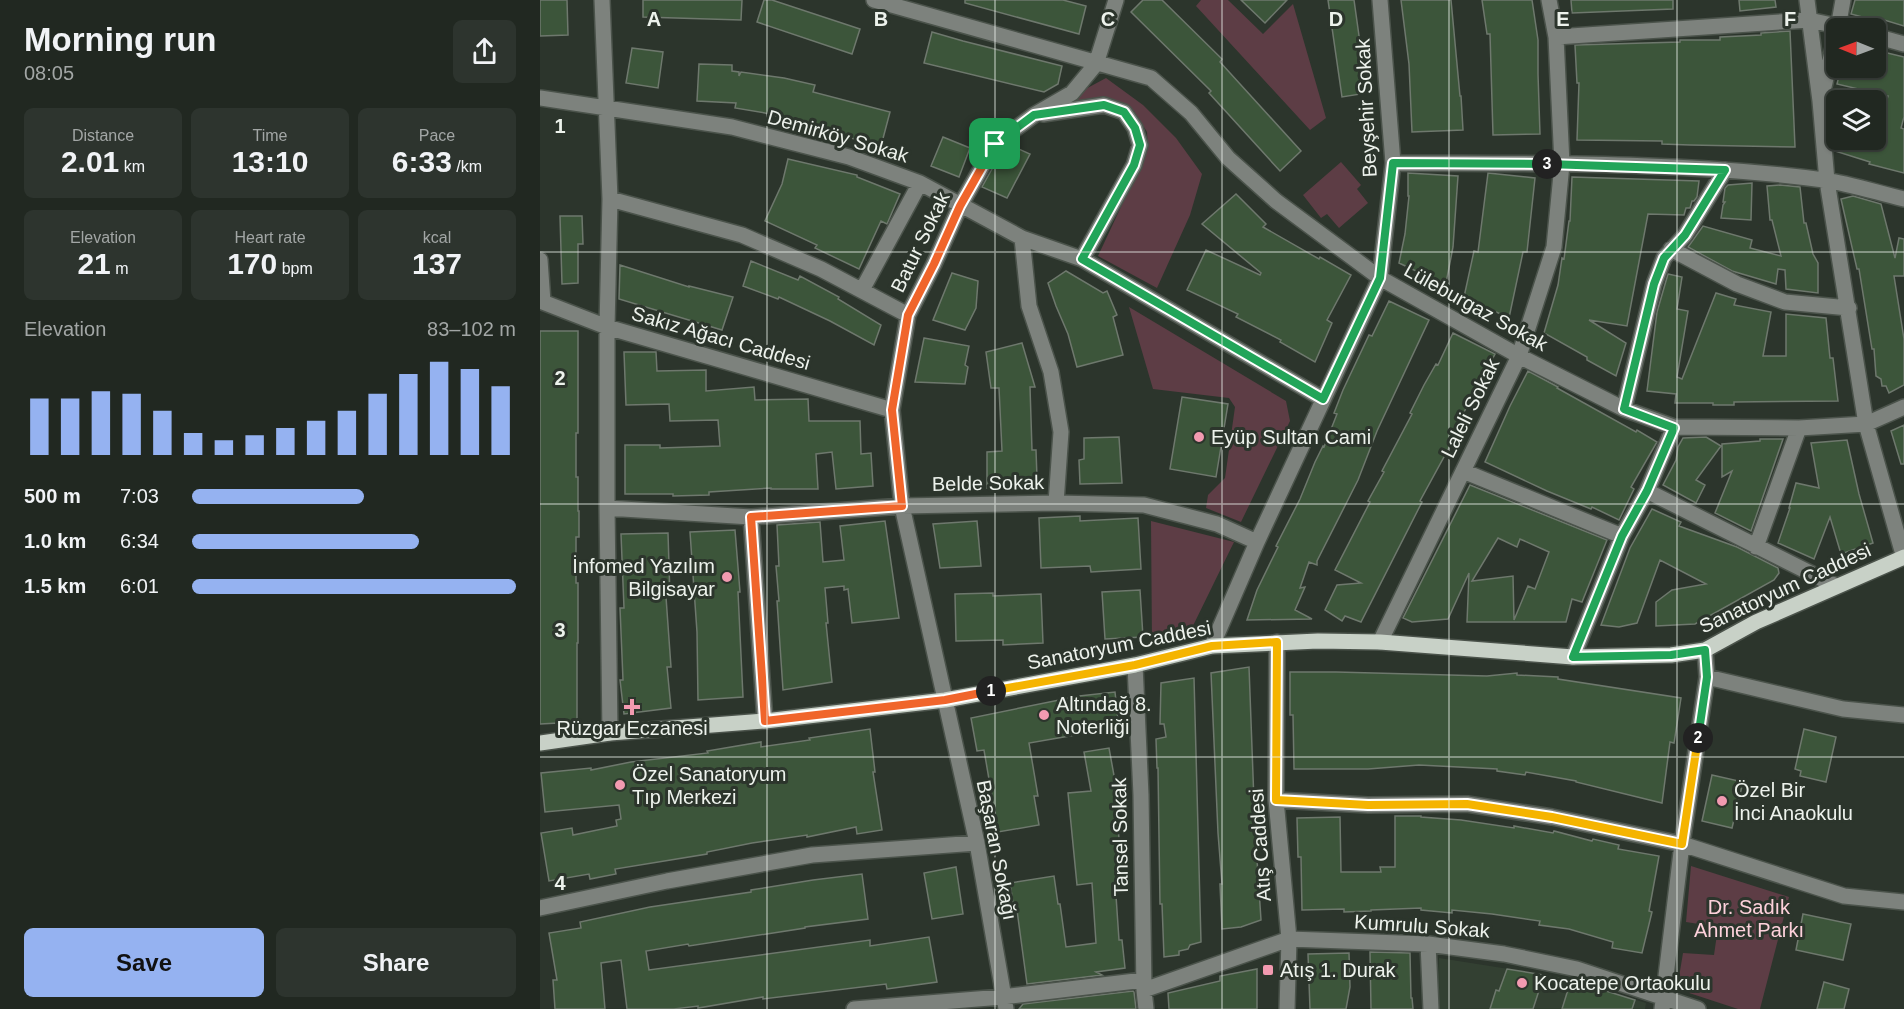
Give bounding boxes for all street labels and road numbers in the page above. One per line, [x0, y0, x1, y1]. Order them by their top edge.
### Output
street label: Beyşehir Sokak [1351, 37, 1381, 178]
street label: Demirköy Sokak [765, 105, 912, 167]
street label: Batur Sokak [886, 187, 954, 296]
street label: Lüleburgaz Sokak [1401, 259, 1552, 356]
street label: Sakız Ağacı Caddesi [629, 302, 813, 374]
street label: Laleli Sokak [1436, 354, 1504, 461]
street label: Belde Sokak [932, 471, 1045, 495]
street label: Sanatoryum Caddesi [1696, 539, 1874, 637]
street label: Sanatoryum Caddesi [1025, 616, 1213, 674]
street label: Tansel Sokak [1108, 776, 1132, 897]
street label: Başaran Sokağı [973, 778, 1021, 922]
street label: Atış Caddesi [1245, 788, 1275, 902]
street label: Kumrulu Sokak [1354, 910, 1491, 942]

